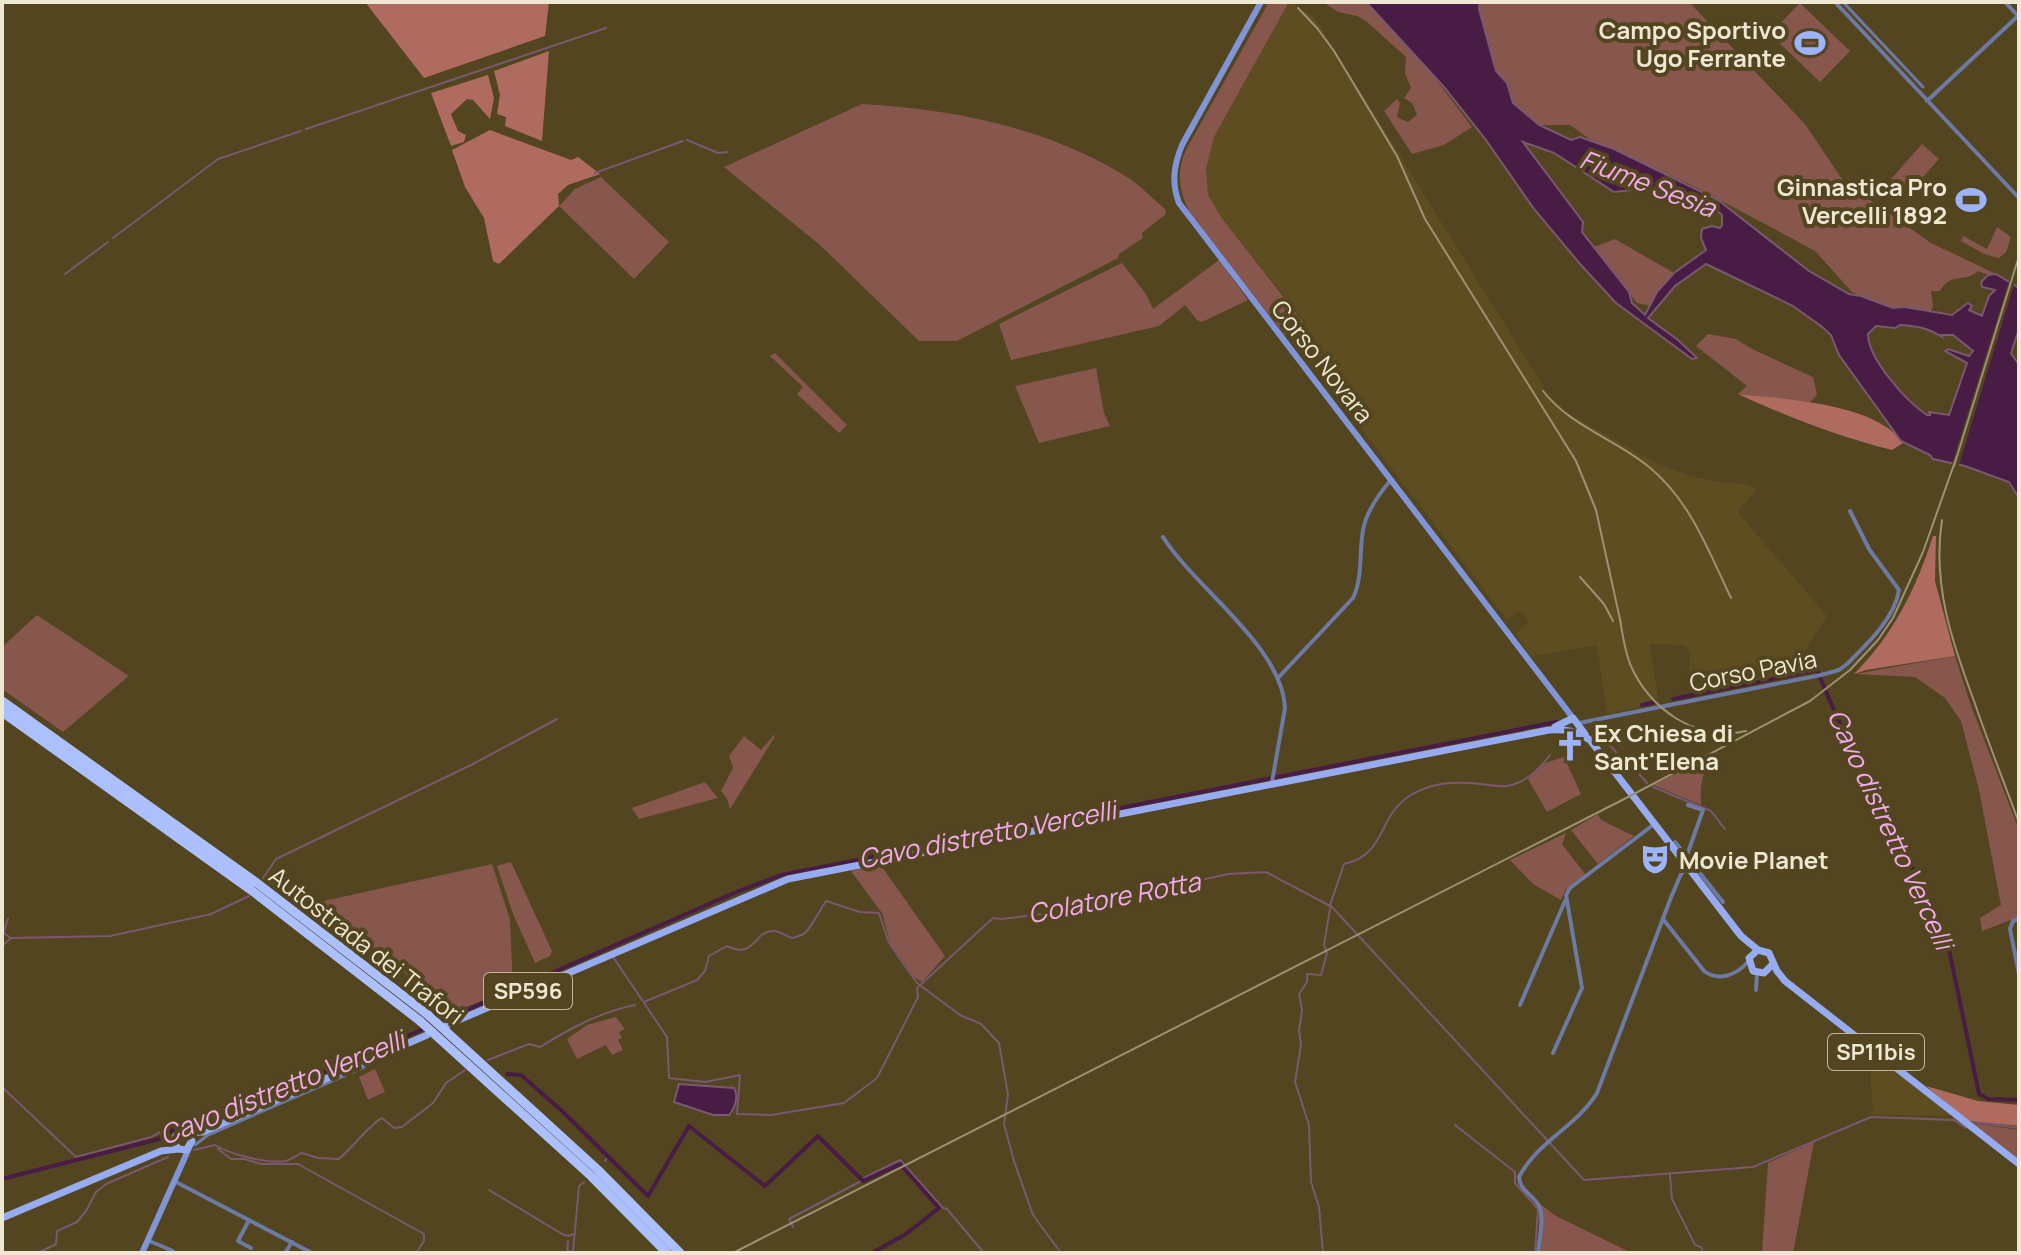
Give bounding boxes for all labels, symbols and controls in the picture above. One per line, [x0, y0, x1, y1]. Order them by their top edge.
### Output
place label: Campo Sportivo Ugo Ferrante [1599, 13, 1786, 74]
sports icon: Campo Sportivo Ugo Ferrante [1793, 26, 1827, 60]
water label: Fiume Sesia [1575, 141, 1722, 226]
place label: Ginnastica Pro Vercelli 1892 [1777, 170, 1947, 231]
sports icon: Ginnastica Pro Vercelli 1892 [1954, 183, 1988, 217]
street label: Corso Novara [1265, 293, 1381, 429]
street label: Corso Pavia [1687, 641, 1819, 699]
water label: Cavo distretto Vercelli [1819, 703, 1964, 958]
place label: Ex Chiesa di Sant'Elena [1594, 716, 1733, 777]
church icon: Ex Chiesa di Sant'Elena [1553, 729, 1587, 763]
water label: Cavo distretto Vercelli [855, 791, 1122, 877]
theatre icon: Movie Planet [1638, 842, 1672, 876]
place label: Movie Planet [1679, 843, 1829, 876]
street label: Autostrada dei Trafori [263, 859, 471, 1031]
water label: Colatore Rotta [1025, 862, 1205, 931]
road number: SP596 [484, 973, 572, 1009]
water label: Cavo distretto Vercelli [154, 1020, 413, 1153]
road number: SP11bis [1828, 1034, 1924, 1070]

